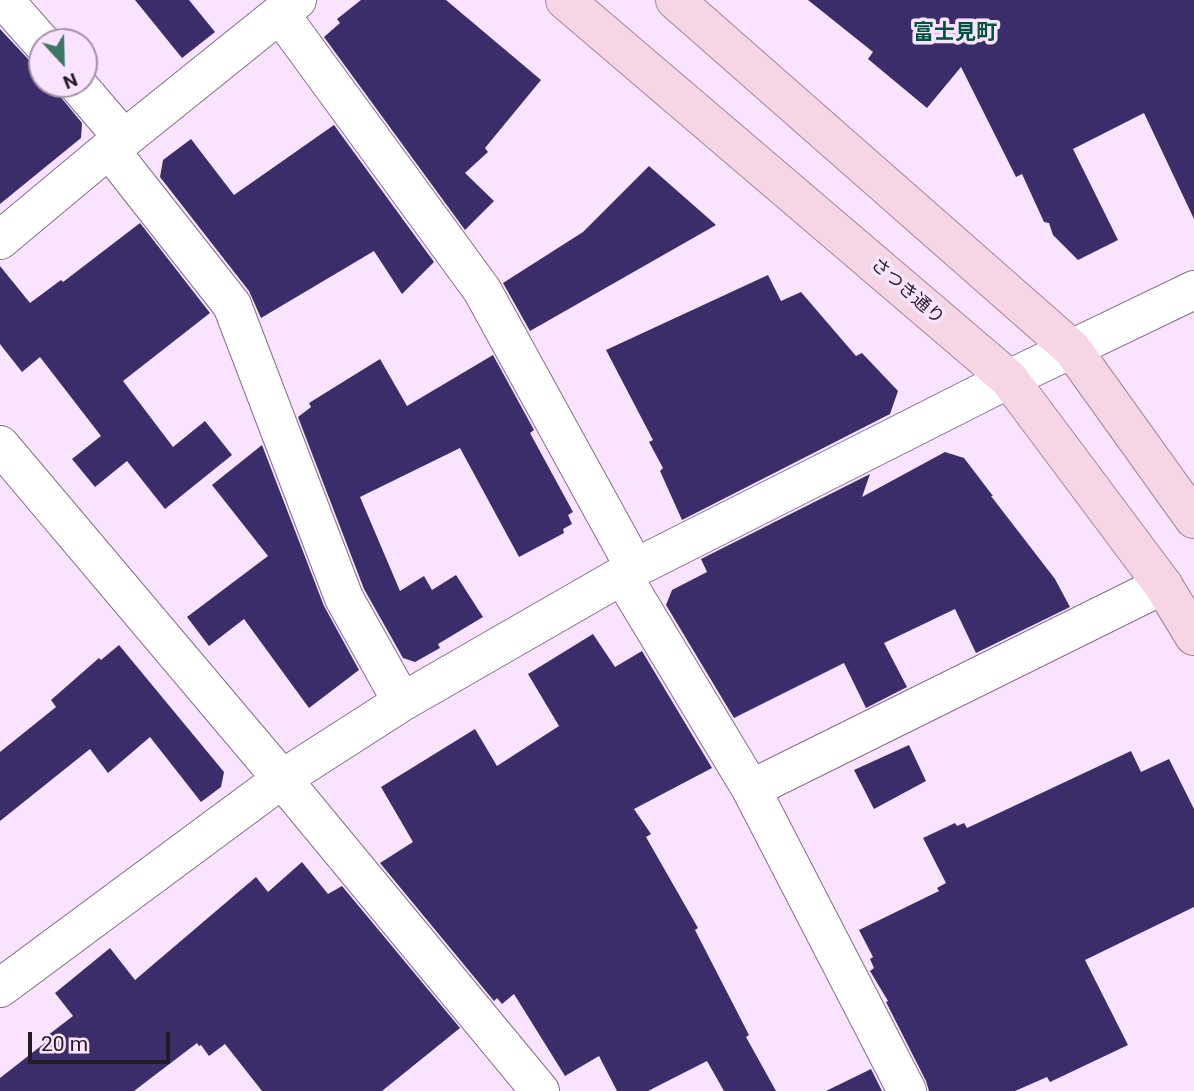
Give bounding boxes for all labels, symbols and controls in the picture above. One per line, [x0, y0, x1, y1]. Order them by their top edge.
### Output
district label: 富士見町 [913, 21, 997, 47]
north arrow [28, 28, 98, 98]
text: N [60, 68, 81, 94]
street label: さつき通り [866, 254, 948, 330]
scale bar [32, 1018, 173, 1062]
text: 20 m [41, 1032, 88, 1056]

